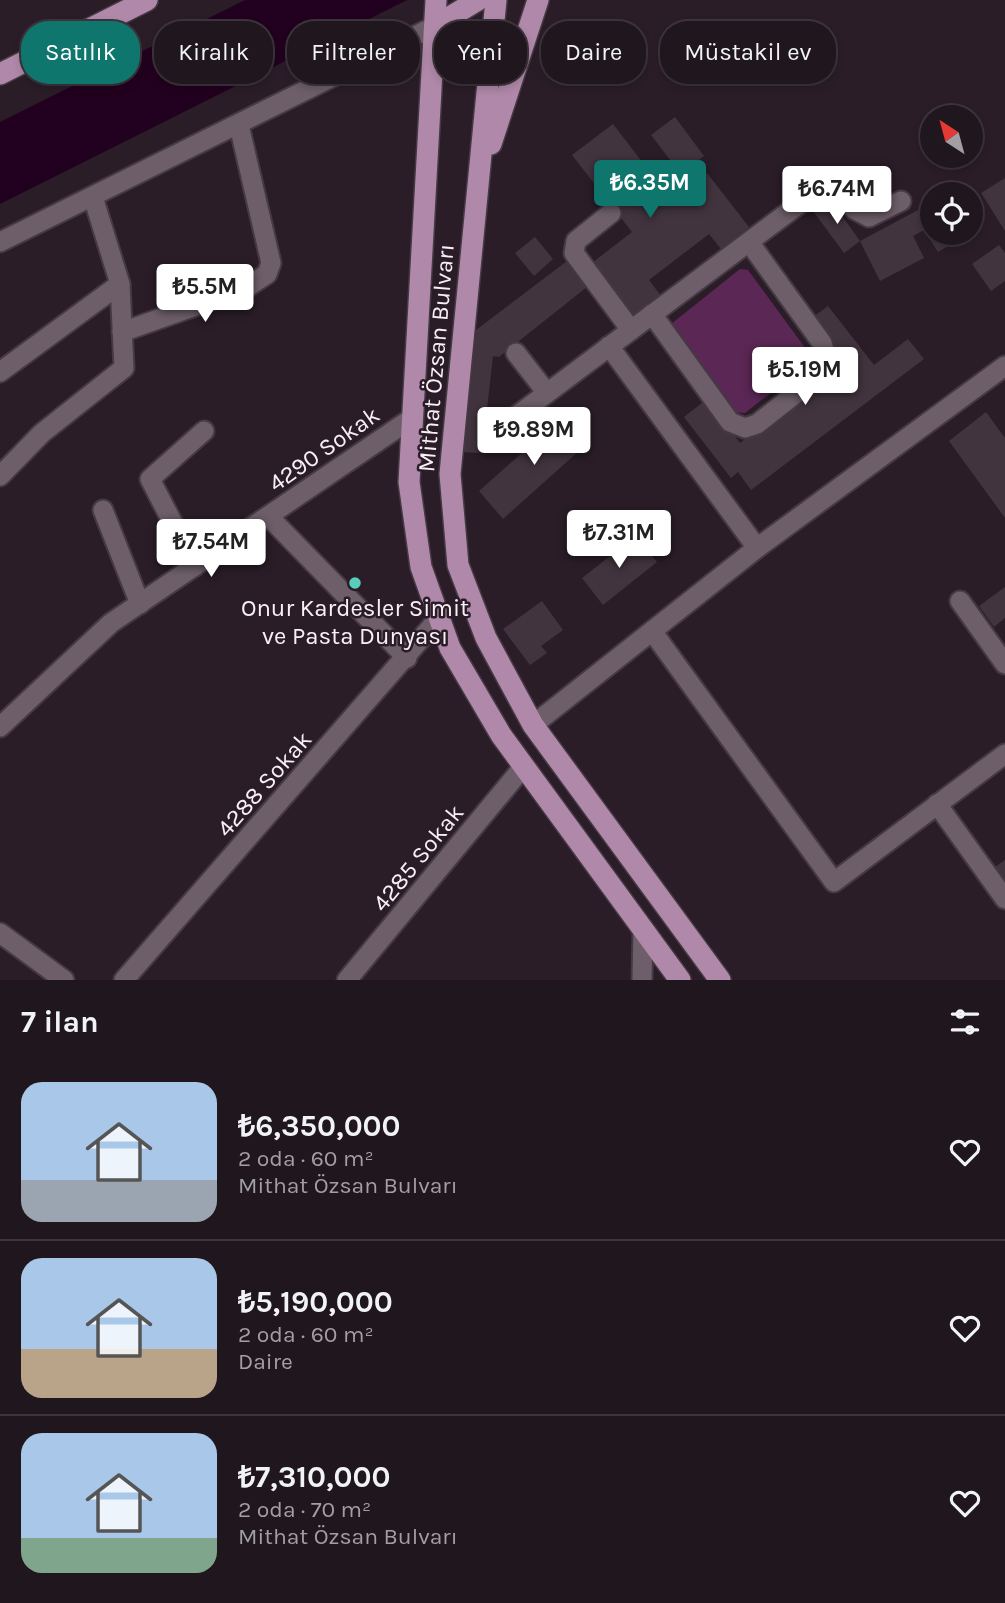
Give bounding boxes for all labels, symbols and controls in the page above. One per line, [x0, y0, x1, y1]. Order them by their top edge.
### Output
chip: Satılık [21, 21, 140, 84]
chip: Kiralık [154, 21, 273, 84]
chip: Filtreler [287, 21, 420, 84]
chip: Yeni [434, 21, 527, 84]
chip: Daire [541, 21, 646, 84]
chip: Müstakil ev [660, 21, 836, 84]
north arrow [920, 105, 984, 168]
map controls [920, 105, 983, 245]
pin: ₺6.35M [593, 160, 707, 220]
pin: ₺6.74M [780, 166, 894, 226]
text: ₺6.35M [610, 169, 690, 196]
text: ₺6.74M [798, 175, 876, 202]
button: locate [920, 182, 983, 245]
street label: Mithat Özsan Bulvarı [412, 243, 460, 473]
pin: ₺5.5M [156, 264, 254, 324]
text: ₺5.5M [173, 273, 238, 300]
pin: ₺5.19M [748, 348, 862, 407]
text: ₺5.19M [768, 356, 842, 383]
street label: 4290 Sokak [263, 401, 385, 497]
pin: ₺9.89M [477, 407, 591, 467]
text: ₺9.89M [493, 416, 575, 443]
pin: ₺7.31M [562, 510, 676, 570]
text: ₺7.31M [583, 519, 655, 546]
pin: ₺7.54M [154, 520, 268, 579]
text: ₺7.54M [173, 528, 249, 555]
marker: Onur Kardesler Simit ve Pasta Dunyası [347, 575, 363, 591]
place label: Onur Kardesler Simit ve Pasta Dunyası [241, 594, 469, 650]
street label: 4288 Sokak [211, 726, 317, 842]
street label: 4285 Sokak [366, 799, 470, 917]
icon: filters [946, 1003, 984, 1041]
text: 7 ilan [21, 1004, 99, 1040]
text: ₺6,350,000 [238, 1108, 401, 1144]
icon: home [77, 1110, 161, 1194]
icon: heart [946, 1133, 984, 1171]
text: 2 oda · 60 m² [238, 1145, 374, 1172]
text: Mithat Özsan Bulvarı [238, 1172, 458, 1199]
text: ₺5,190,000 [238, 1284, 393, 1320]
icon: home [77, 1286, 161, 1370]
icon: heart [946, 1309, 984, 1347]
text: 2 oda · 60 m² [238, 1321, 374, 1348]
text: Daire [238, 1348, 293, 1375]
text: ₺7,310,000 [238, 1459, 391, 1495]
icon: home [77, 1461, 161, 1545]
icon: heart [946, 1484, 984, 1522]
text: 2 oda · 70 m² [238, 1496, 371, 1523]
text: Mithat Özsan Bulvarı [238, 1523, 458, 1550]

